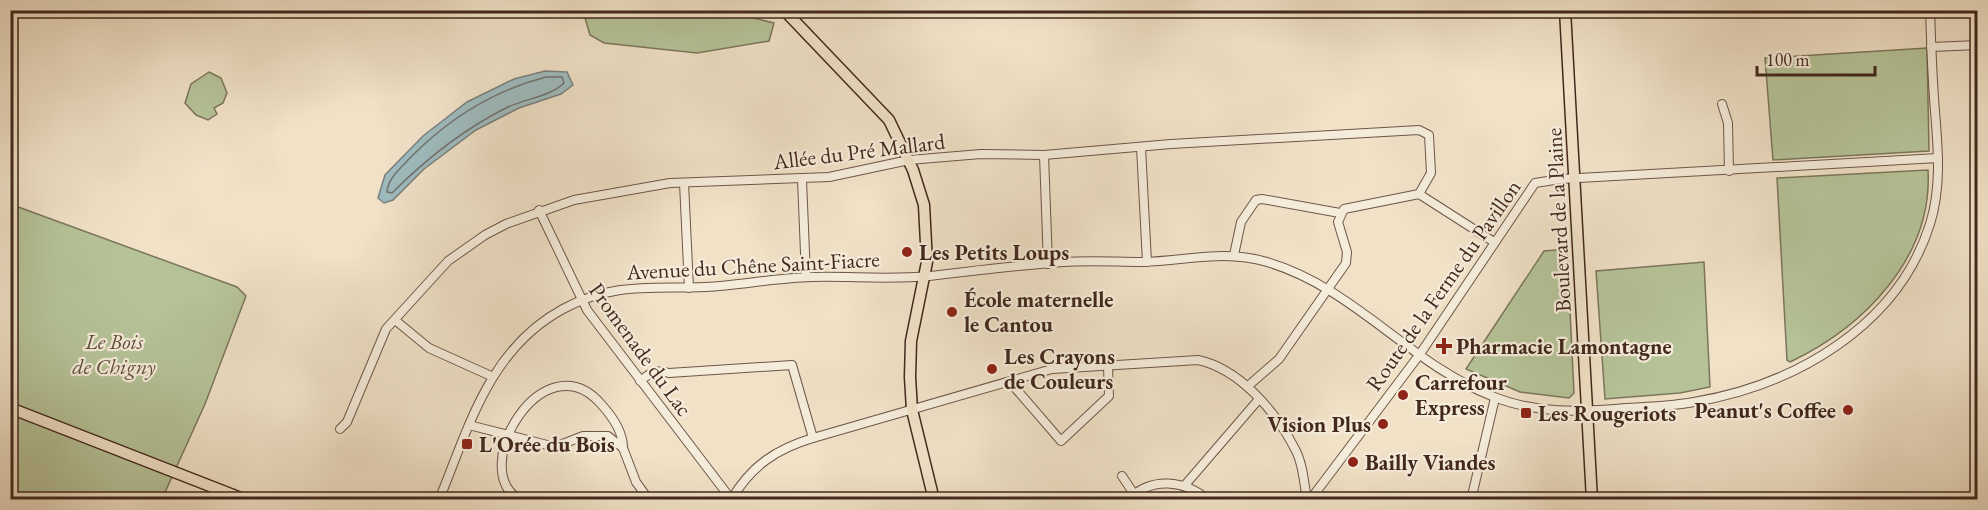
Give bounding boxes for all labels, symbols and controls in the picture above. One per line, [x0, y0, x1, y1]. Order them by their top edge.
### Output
scale bar [1757, 39, 1876, 77]
text: 100 m [1766, 48, 1810, 71]
street label: Allée du Pré Mallard [771, 126, 947, 177]
street label: Boulevard de la Plaine [1539, 127, 1578, 313]
street label: Route de la Ferme du Pavillon [1359, 174, 1528, 397]
place label: Les Petits Loups [919, 238, 1069, 267]
street label: Avenue du Chêne Saint-Fiacre [625, 244, 881, 287]
marker: Les Petits Loups [900, 245, 914, 259]
street label: Promenade du Lac [582, 277, 699, 422]
place label: École maternelle le Cantou [964, 285, 1113, 339]
marker: École maternelle le Cantou [945, 305, 959, 319]
park label: Le Bois de Chigny [72, 327, 156, 381]
place label: Pharmacie Lamontagne [1456, 332, 1672, 361]
marker: Pharmacie Lamontagne [1437, 339, 1451, 353]
place label: Les Crayons de Couleurs [1004, 342, 1115, 396]
marker: Les Crayons de Couleurs [985, 362, 999, 376]
place label: Carrefour Express [1415, 368, 1508, 422]
marker: Carrefour Express [1396, 388, 1410, 402]
place label: Peanut's Coffee [1694, 396, 1836, 425]
place label: Les Rougeriots [1538, 399, 1676, 428]
marker: Peanut's Coffee [1841, 403, 1855, 417]
marker: Les Rougeriots [1519, 406, 1533, 420]
place label: Vision Plus [1267, 410, 1371, 439]
marker: Vision Plus [1376, 417, 1390, 431]
place label: L'Orée du Bois [479, 430, 615, 459]
marker: L'Orée du Bois [460, 437, 474, 451]
place label: Bailly Viandes [1365, 448, 1495, 477]
marker: Bailly Viandes [1346, 455, 1360, 469]

